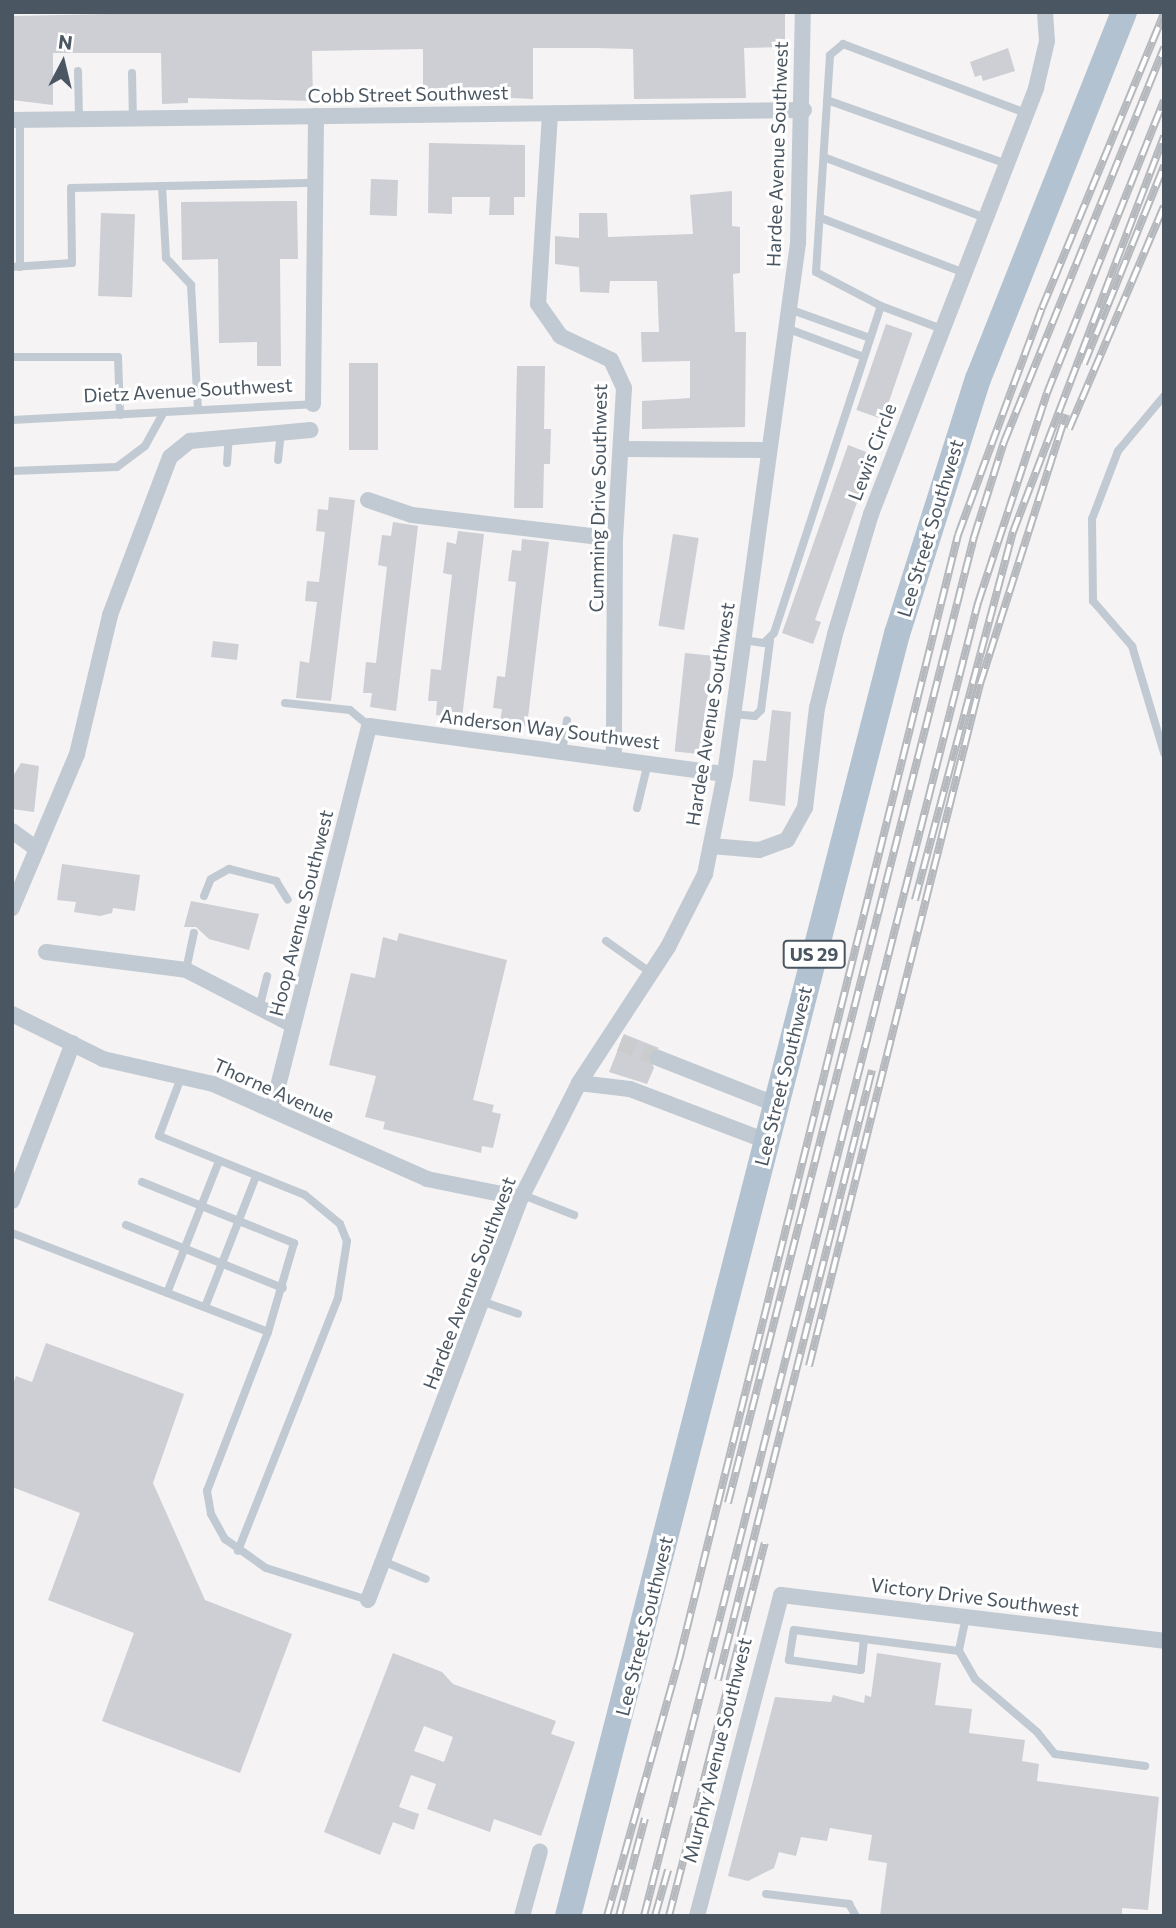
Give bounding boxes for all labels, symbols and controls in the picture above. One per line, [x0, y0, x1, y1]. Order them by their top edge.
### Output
north arrow [28, 28, 98, 98]
text: N [57, 29, 74, 54]
street label: Hardee Avenue Southwest [762, 41, 792, 267]
street label: Cobb Street Southwest [307, 81, 509, 107]
street label: Dietz Avenue Southwest [83, 373, 293, 407]
street label: Cumming Drive Southwest [585, 383, 611, 613]
street label: Lewis Circle [843, 400, 901, 504]
street label: Lee Street Southwest [892, 436, 968, 620]
street label: Hardee Avenue Southwest [681, 601, 739, 827]
street label: Anderson Way Southwest [439, 704, 661, 754]
street label: Hoop Avenue Southwest [264, 808, 338, 1018]
road number: US 29 [782, 939, 846, 968]
street label: Lee Street Southwest [750, 984, 816, 1168]
street label: Thorne Avenue [210, 1053, 338, 1127]
street label: Hardee Avenue Southwest [418, 1173, 520, 1393]
street label: Lee Street Southwest [611, 1534, 677, 1718]
street label: Victory Drive Southwest [870, 1573, 1080, 1621]
street label: Murphy Avenue Southwest [678, 1635, 756, 1865]

